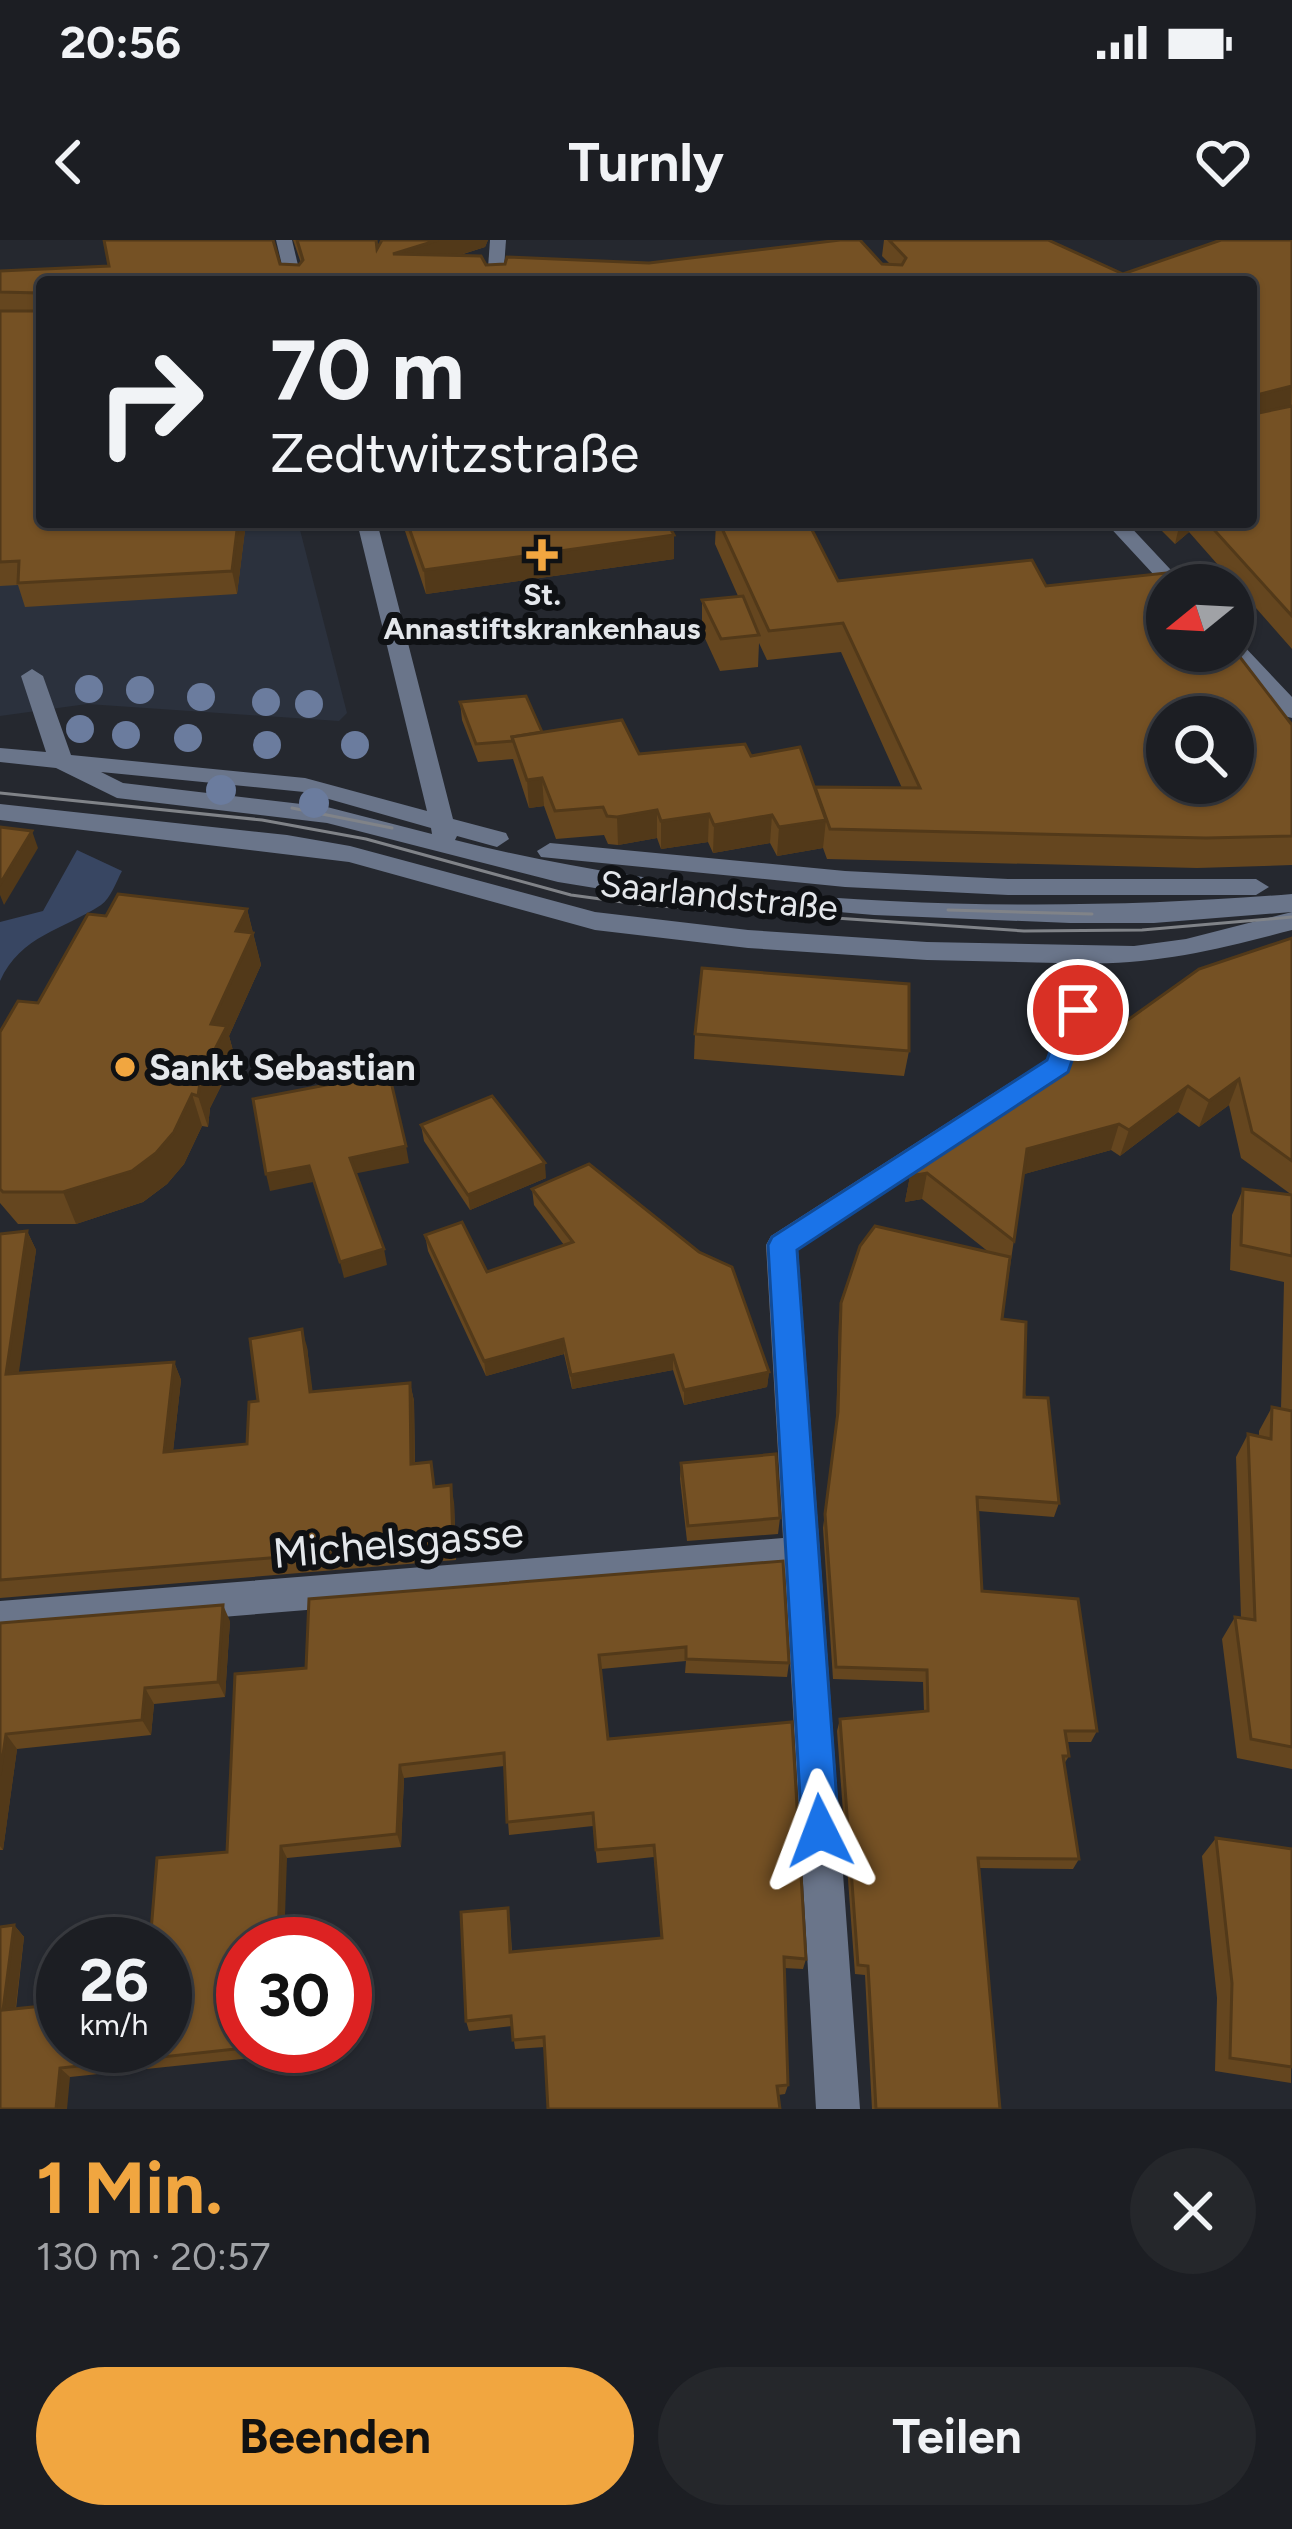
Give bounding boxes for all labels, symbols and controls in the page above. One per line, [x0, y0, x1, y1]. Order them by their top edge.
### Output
text: 20:56 [60, 15, 181, 69]
icon: back [36, 129, 102, 195]
icon: heart [1190, 129, 1256, 195]
text: Turnly [568, 130, 724, 195]
text: 70 m [270, 319, 464, 420]
icon: right [72, 324, 228, 480]
text: Zedtwitzstraße [270, 421, 639, 486]
marker: St. Annastiftskrankenhaus [526, 539, 558, 571]
north arrow [1146, 564, 1254, 672]
map controls [1146, 564, 1254, 804]
place label: St. Annastiftskrankenhaus [384, 576, 700, 647]
button: search [1146, 696, 1254, 804]
street label: Saarlandstraße [598, 862, 840, 929]
pin [1027, 959, 1129, 1061]
icon: arrive [1045, 977, 1111, 1043]
place label: Sankt Sebastian [149, 1046, 416, 1089]
marker: Sankt Sebastian [112, 1054, 138, 1080]
street label: Michelsgasse [271, 1506, 525, 1579]
position arrow [757, 1768, 883, 1894]
speed limit sign: 30 [216, 1917, 372, 2073]
text: 26 [79, 1944, 149, 2016]
text: km/h [80, 2006, 148, 2043]
text: 1 Min. [36, 2145, 223, 2231]
button: close [1130, 2148, 1256, 2274]
text: 130 m · 20:57 [36, 2233, 270, 2280]
button: Beenden [36, 2367, 634, 2505]
button: Teilen [658, 2367, 1256, 2505]

